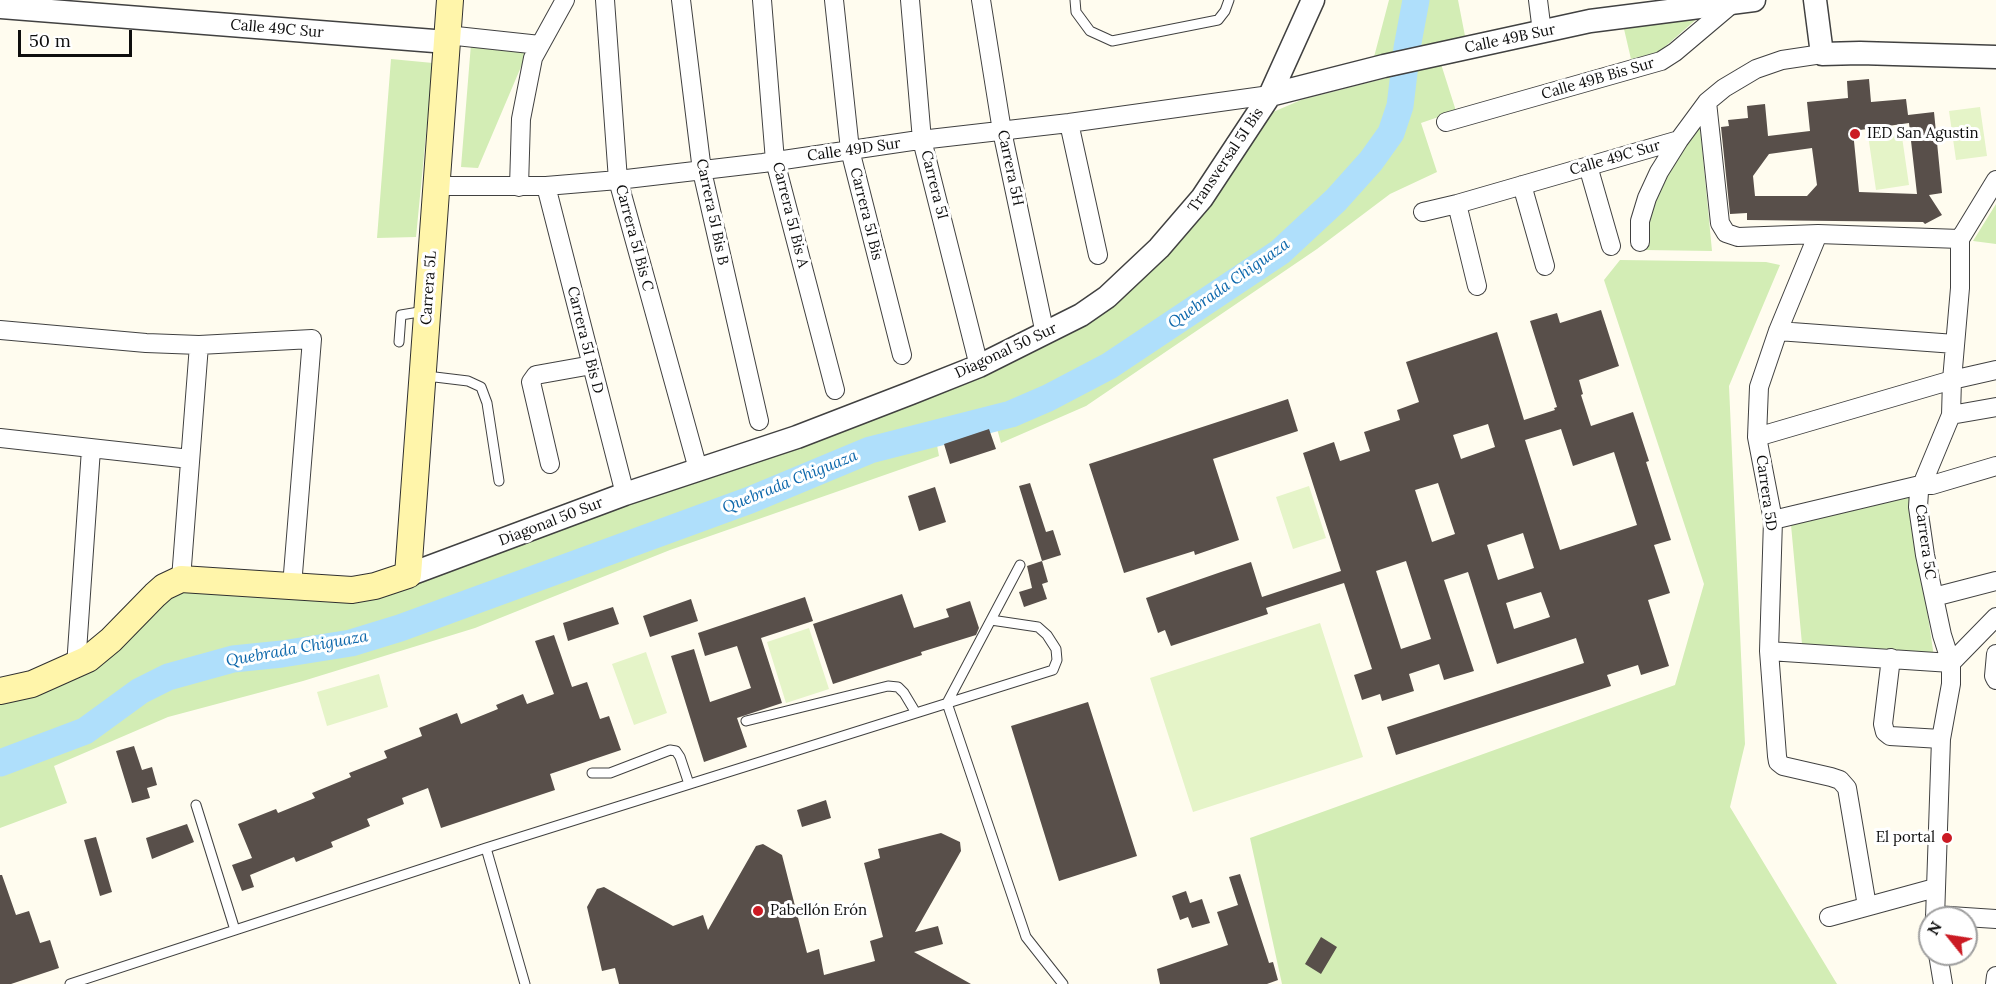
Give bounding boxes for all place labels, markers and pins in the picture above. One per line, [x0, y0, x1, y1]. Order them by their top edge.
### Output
place label: IED San Agustin [1867, 125, 1978, 143]
marker: IED San Agustin [1848, 127, 1862, 141]
place label: El portal [1876, 829, 1935, 847]
marker: El portal [1940, 831, 1954, 845]
place label: Pabellón Erón [770, 902, 867, 920]
marker: Pabellón Erón [751, 904, 765, 918]

